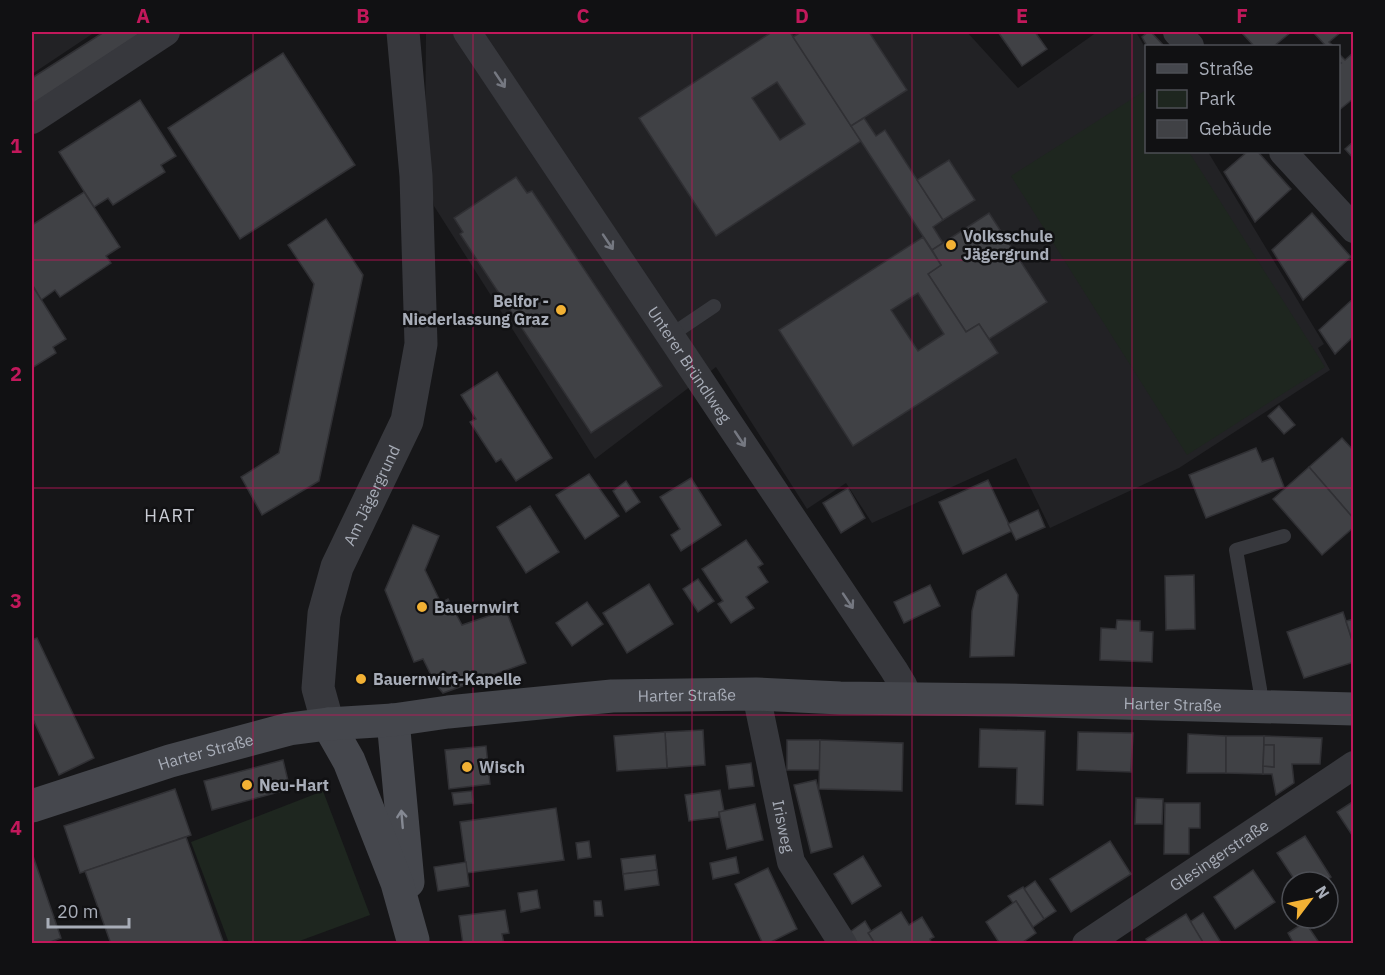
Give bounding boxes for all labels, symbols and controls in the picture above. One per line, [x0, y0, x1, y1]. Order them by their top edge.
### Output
text: A [136, 2, 150, 29]
text: B [356, 2, 370, 29]
text: C [576, 2, 590, 29]
text: D [795, 2, 809, 29]
text: E [1016, 2, 1028, 29]
text: F [1236, 2, 1248, 29]
legend [1145, 45, 1340, 153]
text: Straße [1199, 57, 1253, 80]
one-way arrow [494, 71, 506, 88]
text: Park [1199, 87, 1236, 110]
text: Gebäude [1199, 117, 1272, 140]
text: 1 [10, 132, 22, 159]
place label: Volksschule Jägergrund [963, 226, 1053, 264]
one-way arrow [602, 234, 614, 250]
marker: Volksschule Jägergrund [944, 238, 958, 252]
place label: Belfor - Niederlassung Graz [402, 291, 549, 329]
street label: Unterer Bründlweg [643, 302, 736, 427]
marker: Belfor - Niederlassung Graz [554, 303, 568, 317]
text: 2 [10, 360, 22, 387]
one-way arrow [734, 430, 746, 447]
street label: Am Jägergrund [339, 442, 404, 549]
district label: HART [144, 504, 196, 527]
text: 3 [10, 587, 22, 614]
one-way arrow [842, 593, 855, 610]
place label: Bauernwirt [434, 597, 519, 617]
marker: Bauernwirt [415, 600, 429, 614]
place label: Bauernwirt-Kapelle [373, 669, 522, 689]
marker: Bauernwirt-Kapelle [354, 672, 368, 686]
street label: Harter Straße [638, 684, 736, 706]
street label: Harter Straße [1123, 693, 1222, 716]
street label: Harter Straße [155, 729, 256, 774]
place label: Wisch [479, 757, 525, 777]
marker: Wisch [460, 760, 474, 774]
place label: Neu-Hart [259, 775, 329, 795]
marker: Neu-Hart [240, 778, 254, 792]
street label: Irisweg [768, 798, 799, 855]
one-way arrow [396, 810, 407, 830]
text: 4 [10, 814, 22, 841]
street label: Glesingerstraße [1166, 815, 1273, 895]
north arrow [1280, 870, 1340, 930]
text: N [1311, 882, 1334, 902]
scale bar [48, 891, 129, 929]
text: 20 m [57, 900, 99, 923]

